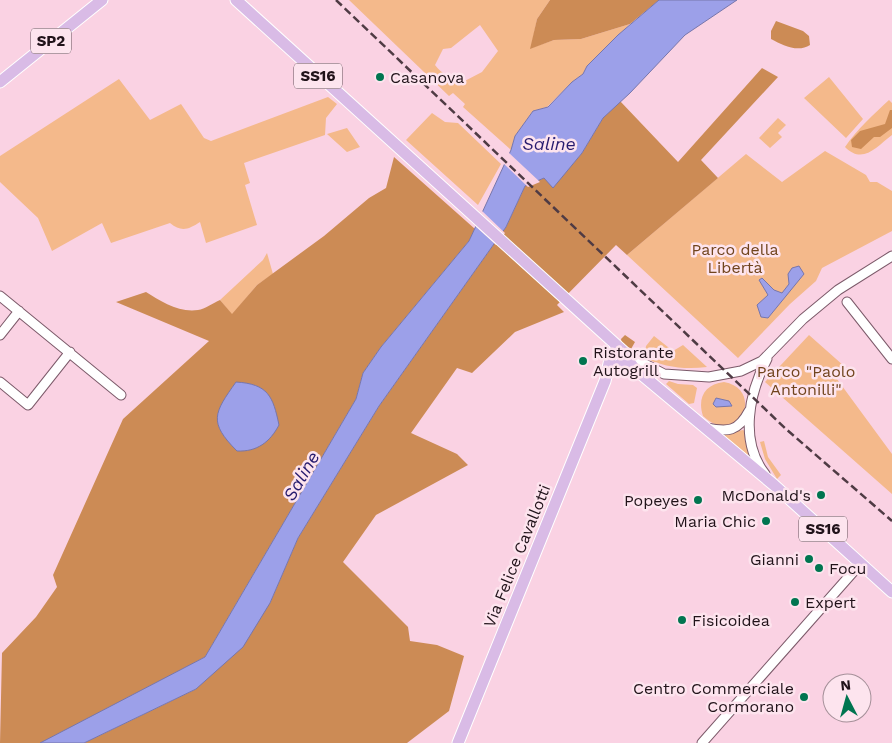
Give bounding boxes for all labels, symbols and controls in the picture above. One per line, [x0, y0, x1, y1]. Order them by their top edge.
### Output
road number: SP2 [31, 28, 71, 54]
road number: SS16 [294, 64, 342, 88]
place label: Casanova [390, 68, 464, 87]
marker: Casanova [374, 71, 386, 83]
water label: Saline [522, 133, 576, 154]
park label: Parco della Libertà [691, 240, 779, 277]
place label: Ristorante Autogrill [593, 343, 674, 380]
marker: Ristorante Autogrill [577, 355, 589, 367]
park label: Parco "Paolo Antonilli" [757, 362, 855, 399]
water label: Saline [278, 447, 324, 505]
street label: Via Felice Cavallotti [480, 482, 554, 630]
place label: McDonald's [722, 486, 811, 505]
marker: McDonald's [815, 489, 827, 501]
place label: Popeyes [624, 491, 688, 510]
marker: Popeyes [692, 494, 704, 506]
place label: Maria Chic [674, 512, 756, 531]
marker: Maria Chic [760, 515, 772, 527]
road number: SS16 [799, 516, 847, 542]
place label: Gianni [750, 550, 799, 569]
marker: Gianni [803, 553, 815, 565]
place label: Focu [829, 559, 866, 578]
marker: Focu [813, 562, 825, 574]
place label: Expert [805, 593, 856, 612]
marker: Expert [789, 596, 801, 608]
place label: Fisicoidea [692, 611, 770, 630]
marker: Fisicoidea [676, 614, 688, 626]
north arrow [822, 673, 872, 723]
text: N [840, 677, 852, 694]
place label: Centro Commerciale Cormorano [633, 679, 794, 716]
marker: Centro Commerciale Cormorano [798, 691, 810, 703]

